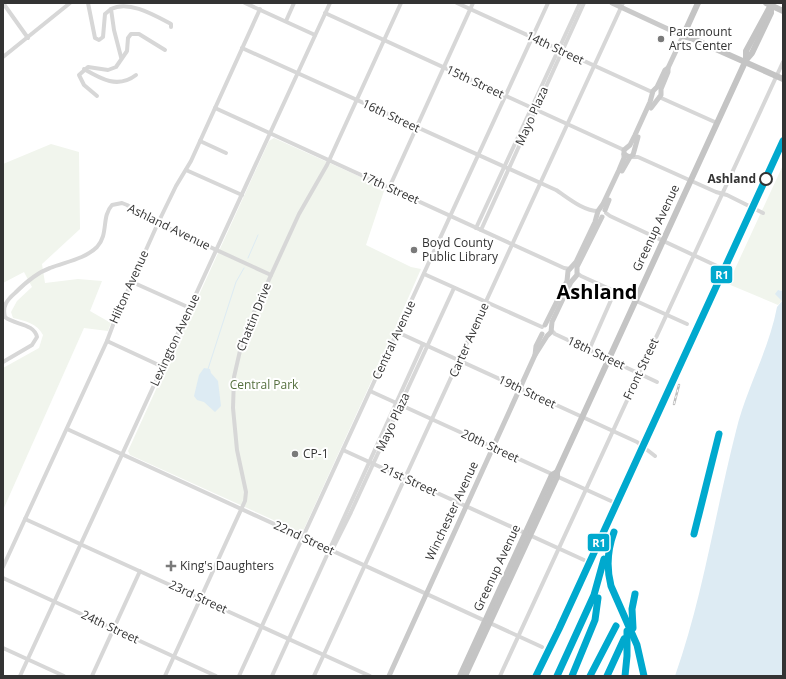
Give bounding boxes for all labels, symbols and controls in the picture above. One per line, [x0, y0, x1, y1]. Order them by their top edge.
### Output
place label: Paramount Arts Center [669, 23, 732, 54]
street label: 14th Street [524, 27, 587, 68]
marker: Paramount Arts Center [656, 34, 666, 44]
street label: 15th Street [444, 61, 507, 102]
street label: Mayo Plaza [511, 84, 552, 148]
street label: 16th Street [360, 95, 423, 136]
street label: 17th Street [358, 167, 422, 208]
place label: Ashland [707, 170, 756, 187]
marker: Ashland [759, 172, 773, 186]
street label: Greenup Avenue [628, 181, 683, 274]
street label: Ashland Avenue [125, 199, 214, 254]
place label: Boyd County Public Library [422, 234, 499, 265]
marker: Boyd County Public Library [409, 245, 419, 255]
street label: Hilton Avenue [105, 247, 152, 326]
line badge: R1 [710, 265, 733, 284]
text: R1 [715, 267, 729, 282]
district label: Ashland [557, 278, 637, 305]
street label: Chattin Drive [232, 280, 275, 354]
street label: Lexington Avenue [146, 291, 203, 389]
street label: Central Avenue [368, 297, 419, 382]
street label: Carter Avenue [445, 300, 493, 380]
street label: 18th Street [565, 332, 628, 373]
street label: Front Street [619, 335, 662, 403]
street label: 19th Street [496, 371, 559, 412]
park label: Central Park [230, 376, 299, 393]
street label: Mayo Plaza [372, 390, 414, 454]
street label: 20th Street [459, 425, 522, 466]
place label: CP-1 [303, 445, 329, 462]
marker: CP-1 [290, 449, 300, 459]
street label: Winchester Avenue [421, 458, 482, 563]
street label: 21st Street [378, 459, 440, 500]
street label: 22nd Street [271, 516, 337, 559]
street label: Greenup Avenue [469, 521, 524, 614]
line badge: R1 [587, 533, 610, 552]
text: R1 [592, 535, 606, 550]
place label: King's Daughters [180, 557, 274, 574]
marker: King's Daughters [165, 560, 177, 572]
street label: 23rd Street [166, 576, 230, 617]
street label: 24th Street [79, 606, 142, 647]

